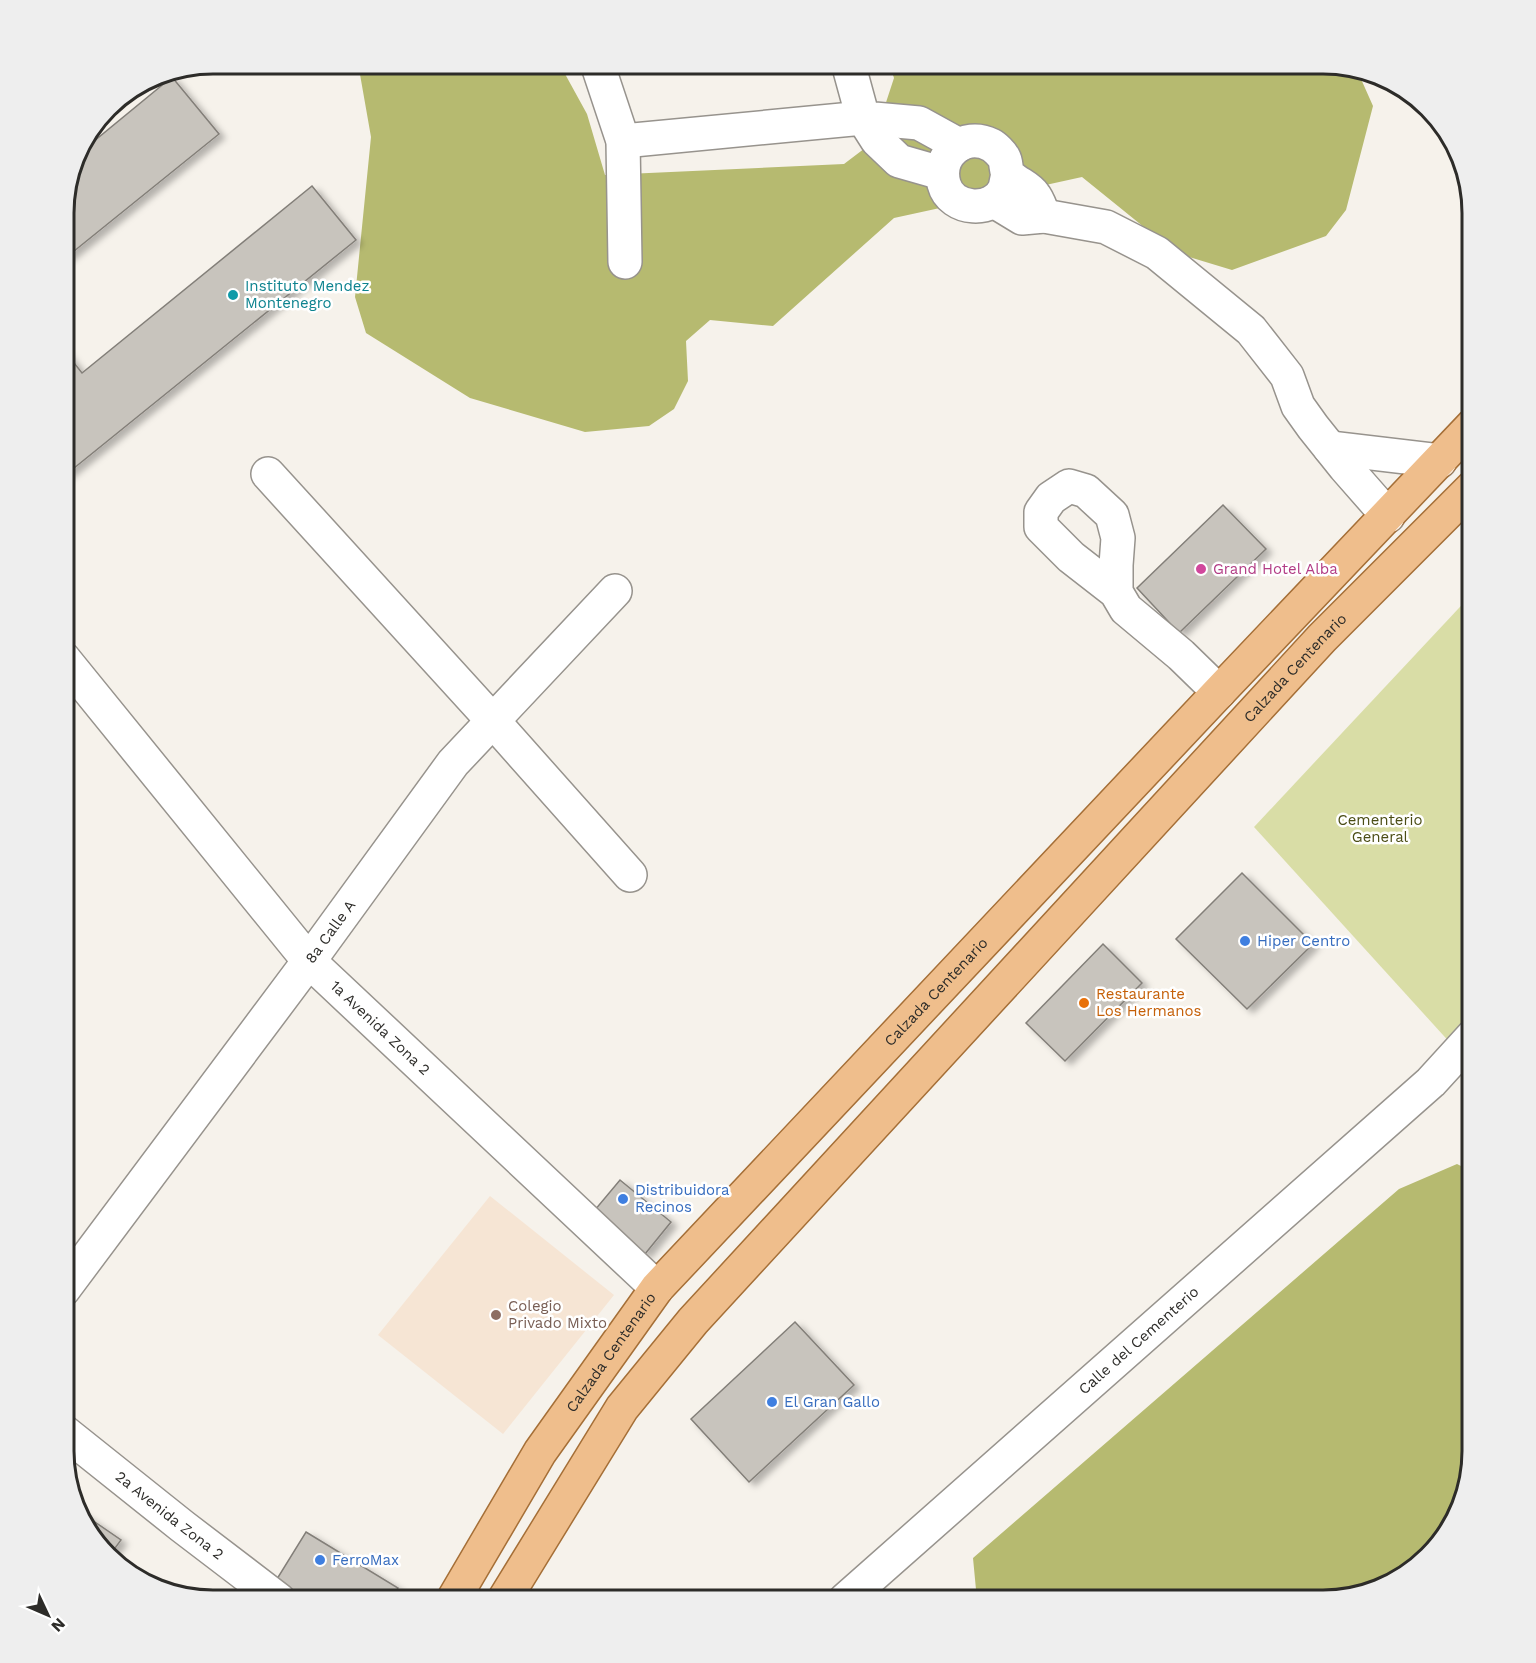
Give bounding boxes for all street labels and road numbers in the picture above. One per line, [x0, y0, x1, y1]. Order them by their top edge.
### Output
street label: Calzada Centenario [1240, 610, 1350, 726]
street label: 8a Calle A [301, 897, 359, 967]
street label: Calzada Centenario [881, 934, 992, 1050]
street label: 1a Avenida Zona 2 [327, 977, 434, 1079]
street label: Calle del Cementerio [1075, 1283, 1202, 1398]
street label: Calzada Centenario [562, 1289, 660, 1416]
street label: 2a Avenida Zona 2 [112, 1467, 227, 1564]

